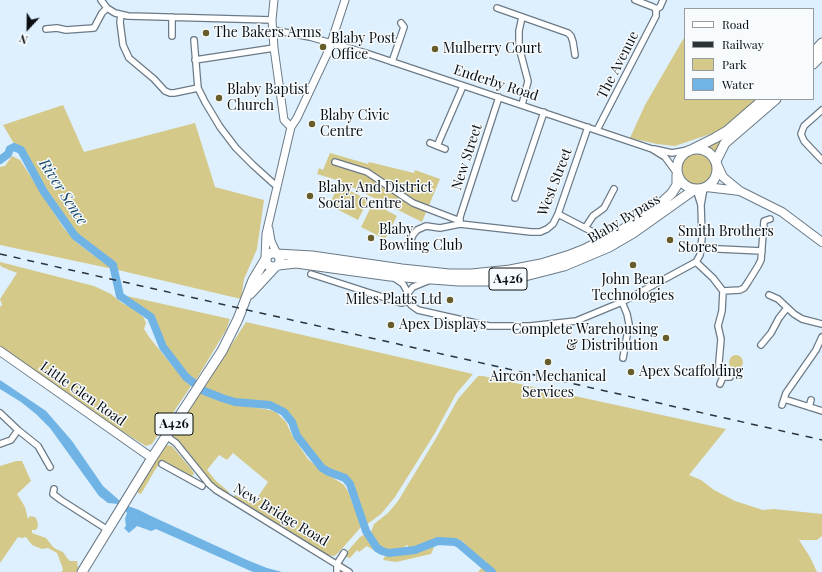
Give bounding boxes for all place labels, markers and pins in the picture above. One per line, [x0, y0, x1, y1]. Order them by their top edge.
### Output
place label: The Bakers Arms [214, 25, 321, 41]
marker: The Bakers Arms [201, 28, 211, 38]
place label: Blaby Post Office [331, 31, 396, 64]
place label: Mulberry Court [443, 41, 542, 57]
marker: Blaby Post Office [318, 42, 328, 52]
marker: Mulberry Court [430, 44, 440, 54]
place label: Blaby Baptist Church [227, 82, 309, 114]
marker: Blaby Baptist Church [214, 93, 224, 103]
place label: Blaby Civic Centre [320, 108, 389, 140]
marker: Blaby Civic Centre [307, 119, 317, 129]
place label: Blaby And District Social Centre [318, 180, 432, 212]
marker: Blaby And District Social Centre [305, 191, 315, 201]
place label: Blaby Bowling Club [379, 222, 463, 254]
place label: Smith Brothers Stores [678, 224, 774, 256]
marker: Blaby Bowling Club [366, 233, 376, 243]
marker: Smith Brothers Stores [665, 235, 675, 245]
marker: John Bean Technologies [628, 260, 638, 270]
place label: John Bean Technologies [592, 272, 674, 304]
place label: Miles Platts Ltd [346, 292, 442, 308]
marker: Miles Platts Ltd [445, 295, 455, 305]
place label: Apex Displays [399, 317, 486, 333]
marker: Apex Displays [386, 320, 396, 330]
place label: Complete Warehousing & Distribution [512, 322, 658, 354]
marker: Complete Warehousing & Distribution [661, 333, 671, 343]
marker: Aircon Mechanical Services [543, 357, 553, 367]
place label: Apex Scaffolding [639, 364, 743, 380]
marker: Apex Scaffolding [626, 367, 636, 377]
place label: Aircon Mechanical Services [490, 369, 606, 402]

